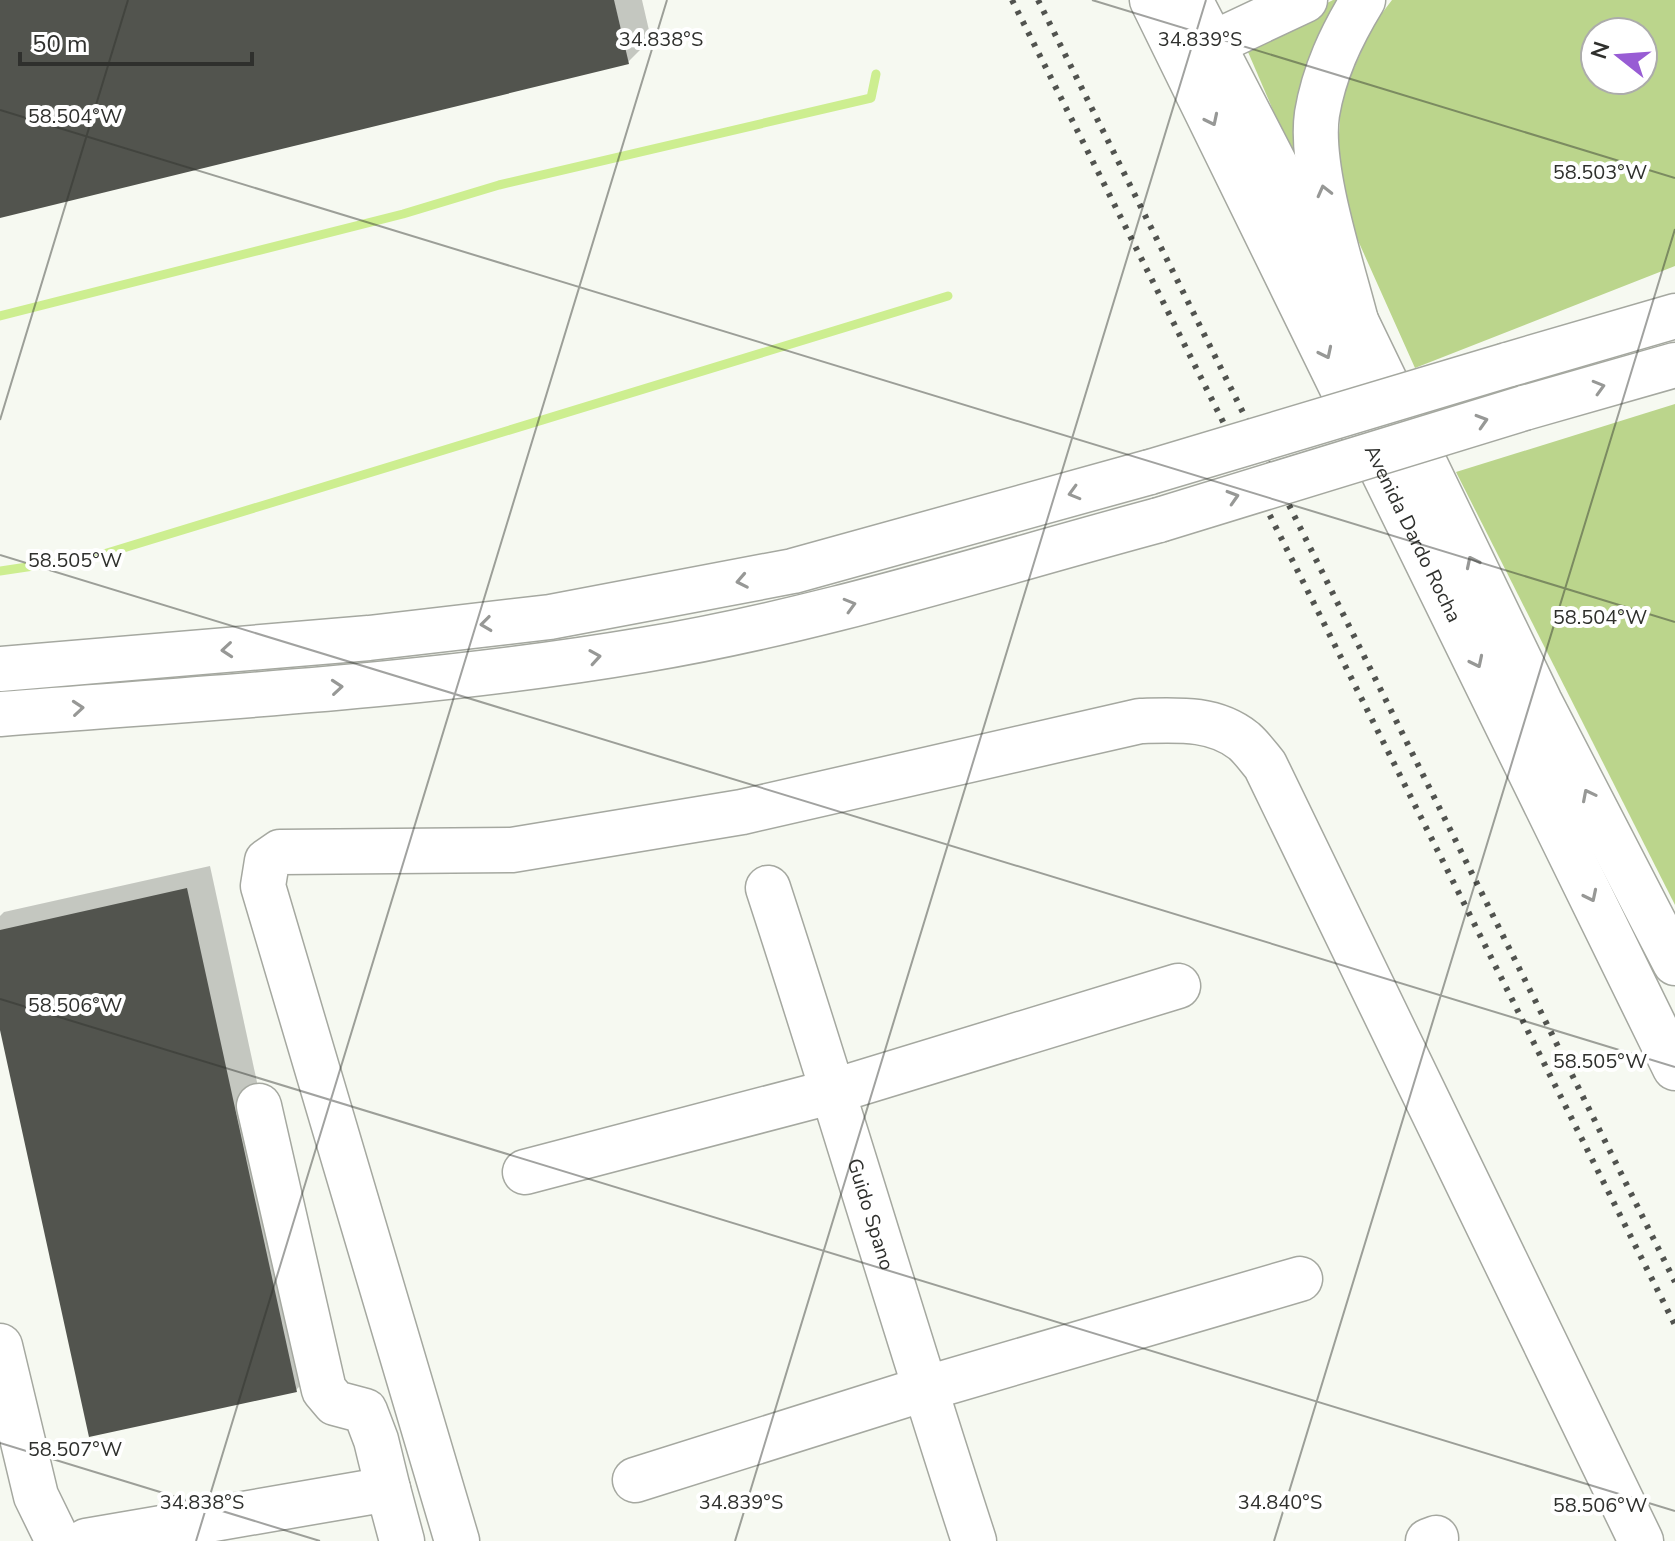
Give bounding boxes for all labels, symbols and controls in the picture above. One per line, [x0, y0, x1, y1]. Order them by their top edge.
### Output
scale bar [20, 16, 252, 66]
north arrow [1579, 16, 1659, 96]
text: 34.838°S [619, 26, 703, 53]
text: 34.839°S [1158, 26, 1242, 53]
text: 50 m [32, 28, 88, 60]
text: N [1584, 38, 1618, 63]
text: 58.504°W [28, 103, 122, 130]
one-way arrow [1202, 111, 1218, 126]
text: 58.503°W [1553, 159, 1647, 186]
one-way arrow [1316, 184, 1333, 198]
one-way arrow [1316, 345, 1332, 360]
one-way arrow [1592, 380, 1606, 396]
one-way arrow [1475, 414, 1488, 430]
street label: Avenida Dardo Rocha [1358, 440, 1468, 627]
one-way arrow [1068, 484, 1082, 500]
one-way arrow [1226, 490, 1240, 506]
text: 58.505°W [28, 547, 122, 574]
one-way arrow [1467, 555, 1482, 570]
one-way arrow [735, 571, 749, 588]
one-way arrow [842, 598, 856, 614]
text: 58.504°W [1553, 604, 1647, 631]
one-way arrow [479, 616, 492, 633]
one-way arrow [220, 641, 233, 658]
one-way arrow [588, 649, 602, 666]
one-way arrow [1467, 654, 1483, 669]
one-way arrow [331, 679, 344, 696]
one-way arrow [72, 700, 85, 717]
one-way arrow [1582, 788, 1597, 803]
one-way arrow [1581, 888, 1597, 902]
text: 58.506°W [28, 992, 122, 1019]
text: 58.505°W [1553, 1048, 1647, 1075]
street label: Guido Spano [841, 1155, 901, 1273]
text: 58.507°W [28, 1436, 122, 1463]
text: 34.838°S [160, 1489, 244, 1516]
text: 34.839°S [699, 1489, 783, 1516]
text: 34.840°S [1238, 1489, 1322, 1516]
text: 58.506°W [1553, 1492, 1647, 1519]

